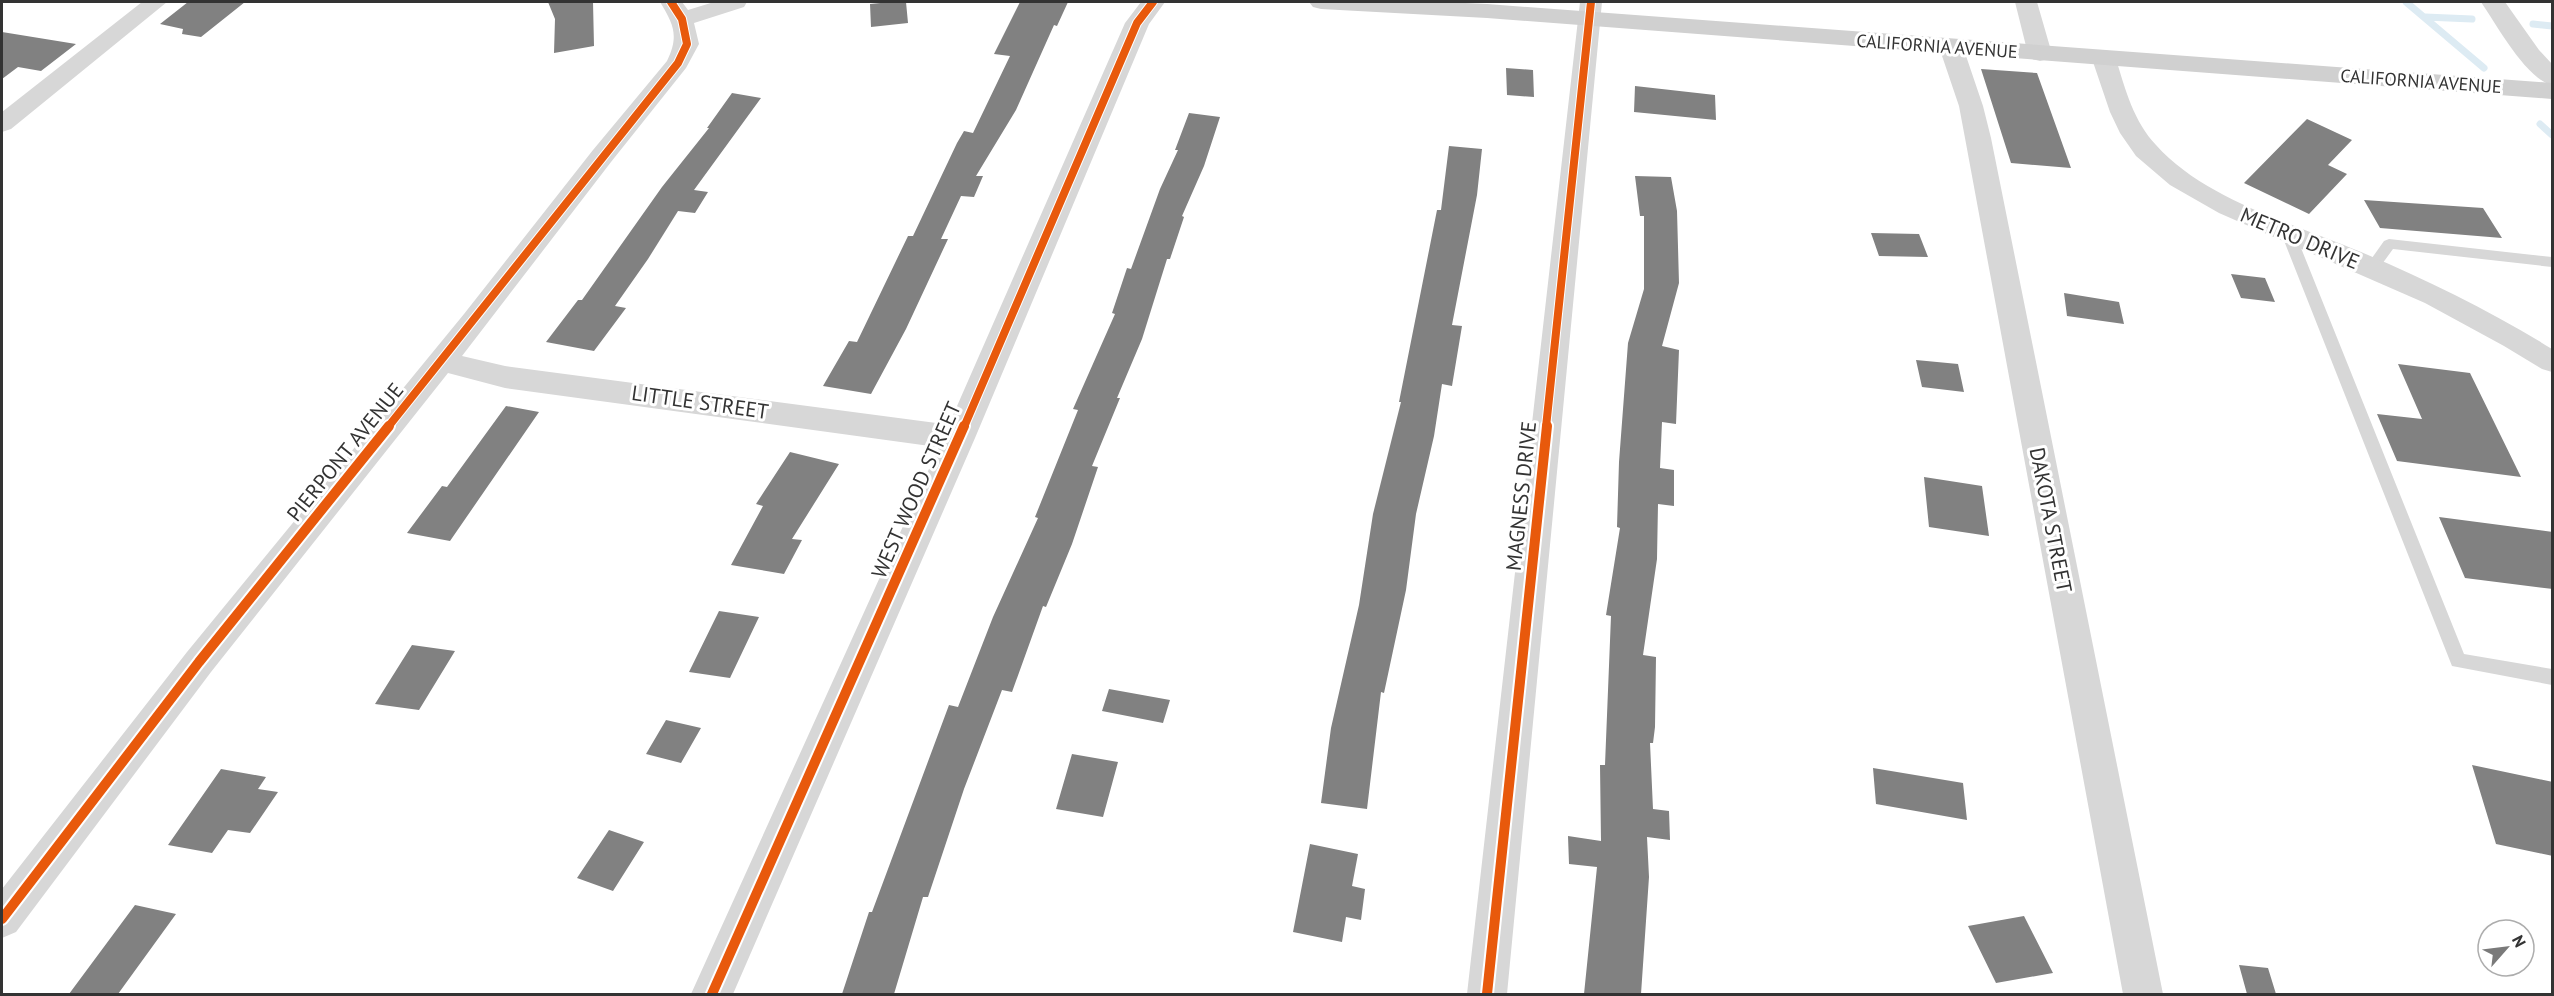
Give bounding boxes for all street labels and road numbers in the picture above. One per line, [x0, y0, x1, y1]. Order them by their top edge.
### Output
street label: CALIFORNIA AVENUE [1856, 29, 2018, 63]
street label: CALIFORNIA AVENUE [2340, 64, 2502, 98]
street label: METRO DRIVE [2236, 201, 2364, 275]
street label: PIERPONT AVENUE [281, 377, 409, 527]
street label: LITTLE STREET [630, 379, 770, 425]
street label: WEST WOOD STREET [865, 397, 967, 582]
street label: MAGNESS DRIVE [1500, 420, 1542, 572]
street label: DAKOTA STREET [2024, 445, 2078, 595]

